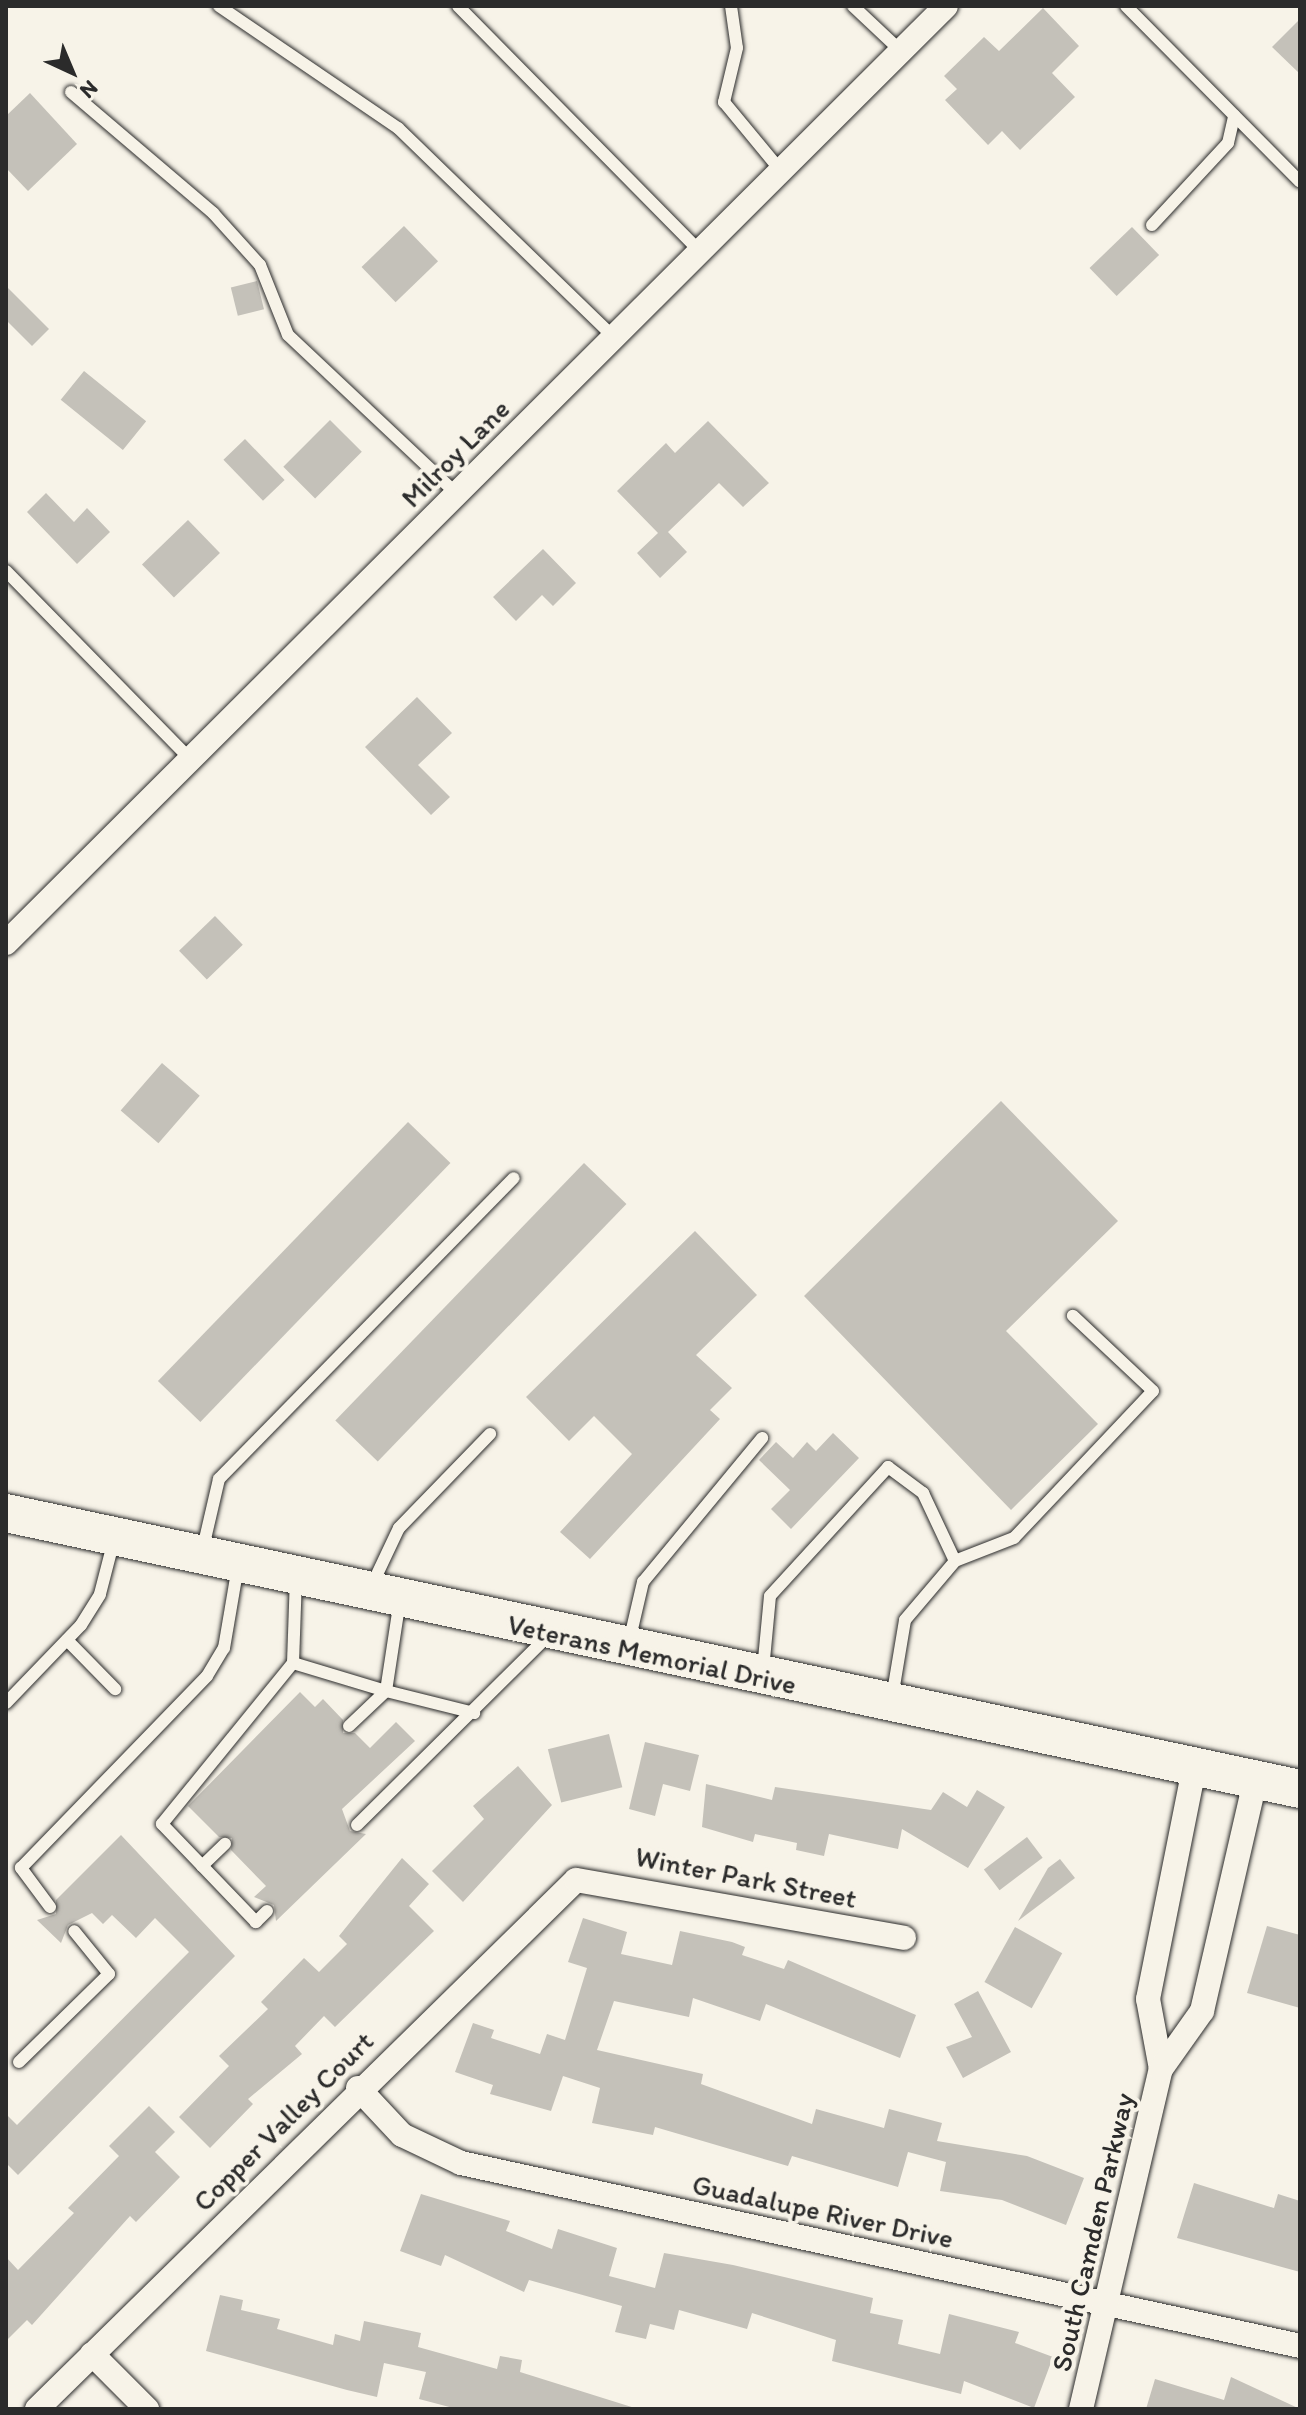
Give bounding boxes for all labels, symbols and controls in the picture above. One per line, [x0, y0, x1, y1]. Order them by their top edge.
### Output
north arrow [32, 32, 112, 112]
text: N [74, 75, 104, 104]
street label: Milroy Lane [394, 392, 516, 514]
street label: Veterans Memorial Drive [504, 1607, 800, 1701]
street label: Winter Park Street [633, 1839, 859, 1915]
street label: Copper Valley Court [186, 2024, 380, 2218]
street label: South Camden Parkway [1044, 2090, 1140, 2374]
street label: Guadalupe River Drive [689, 2167, 957, 2255]

